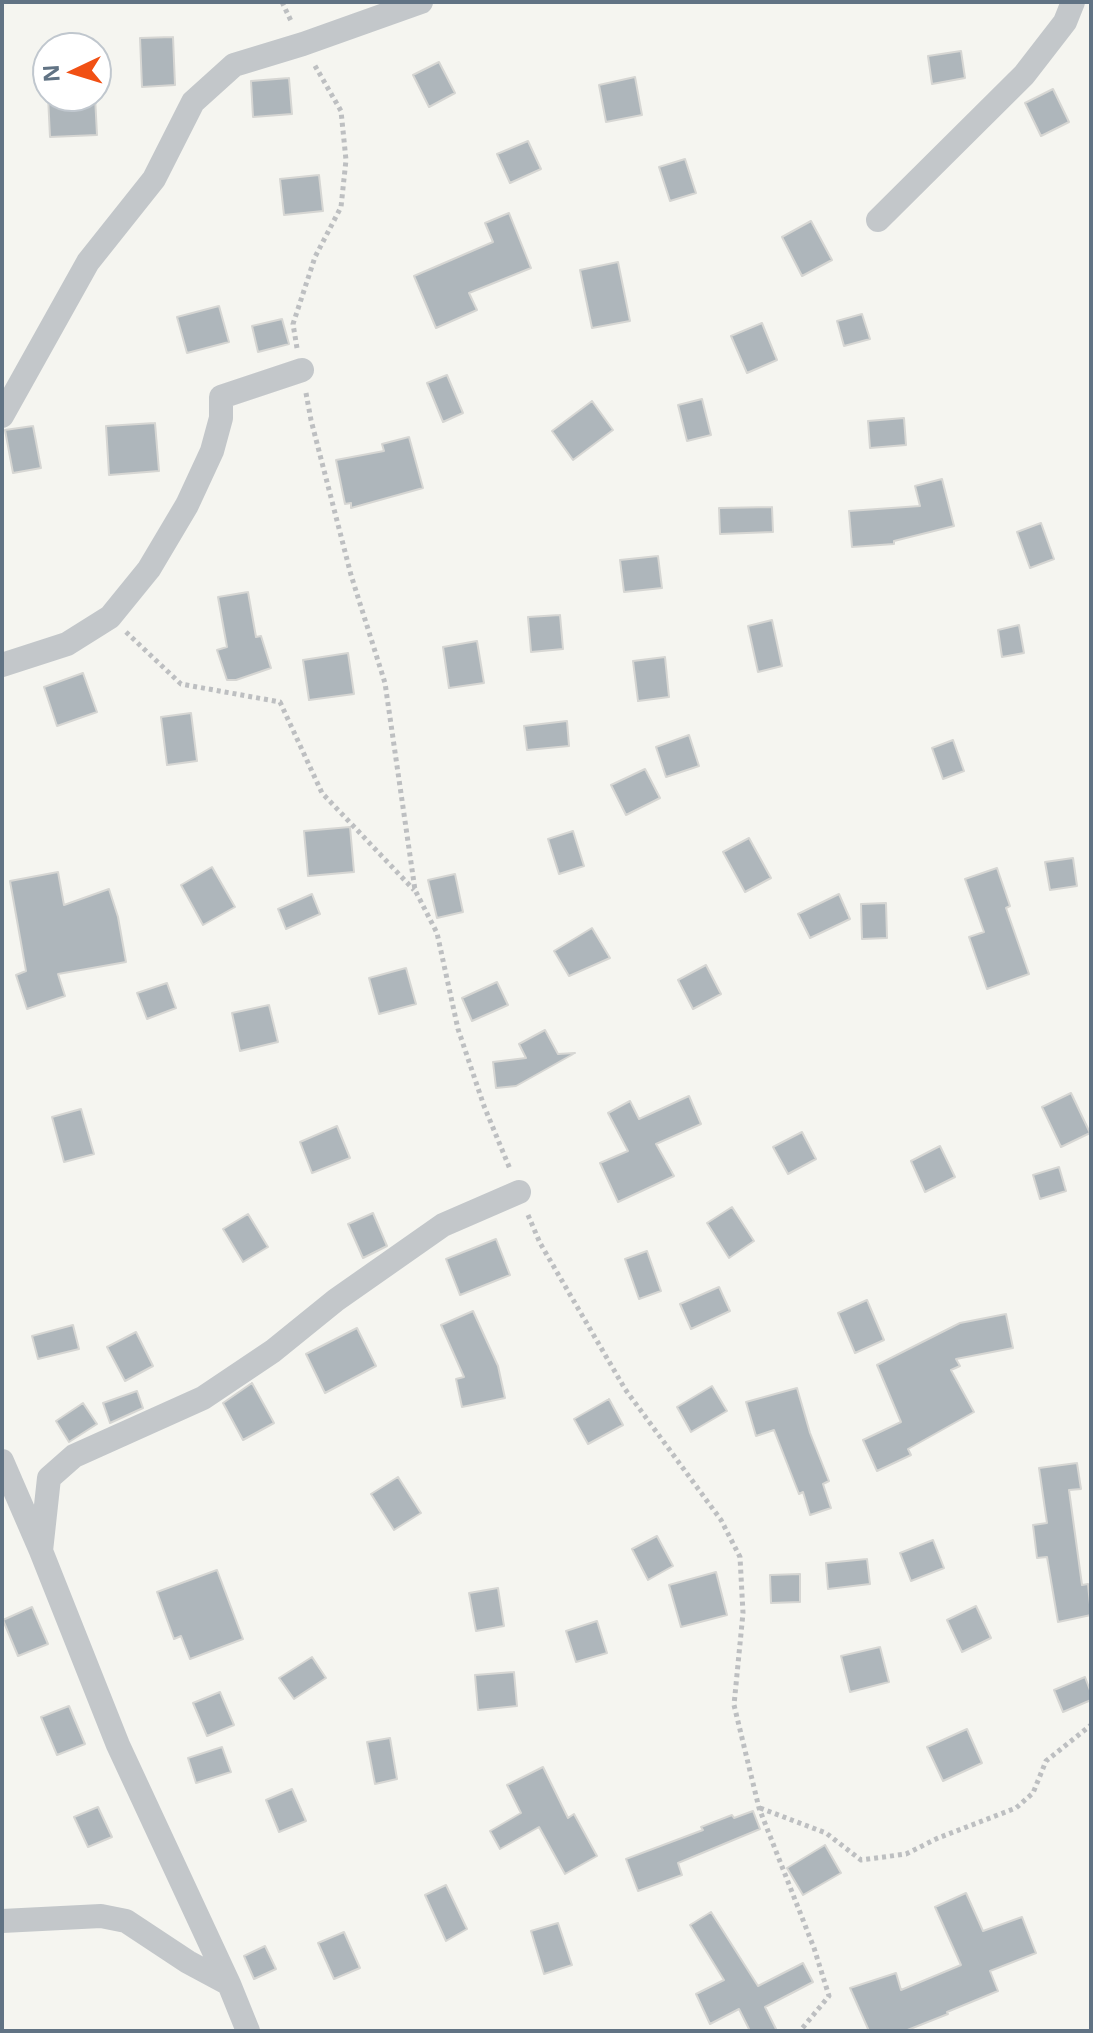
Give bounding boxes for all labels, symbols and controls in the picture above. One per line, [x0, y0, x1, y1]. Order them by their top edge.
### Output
north arrow [32, 32, 112, 112]
text: N [34, 64, 66, 84]

